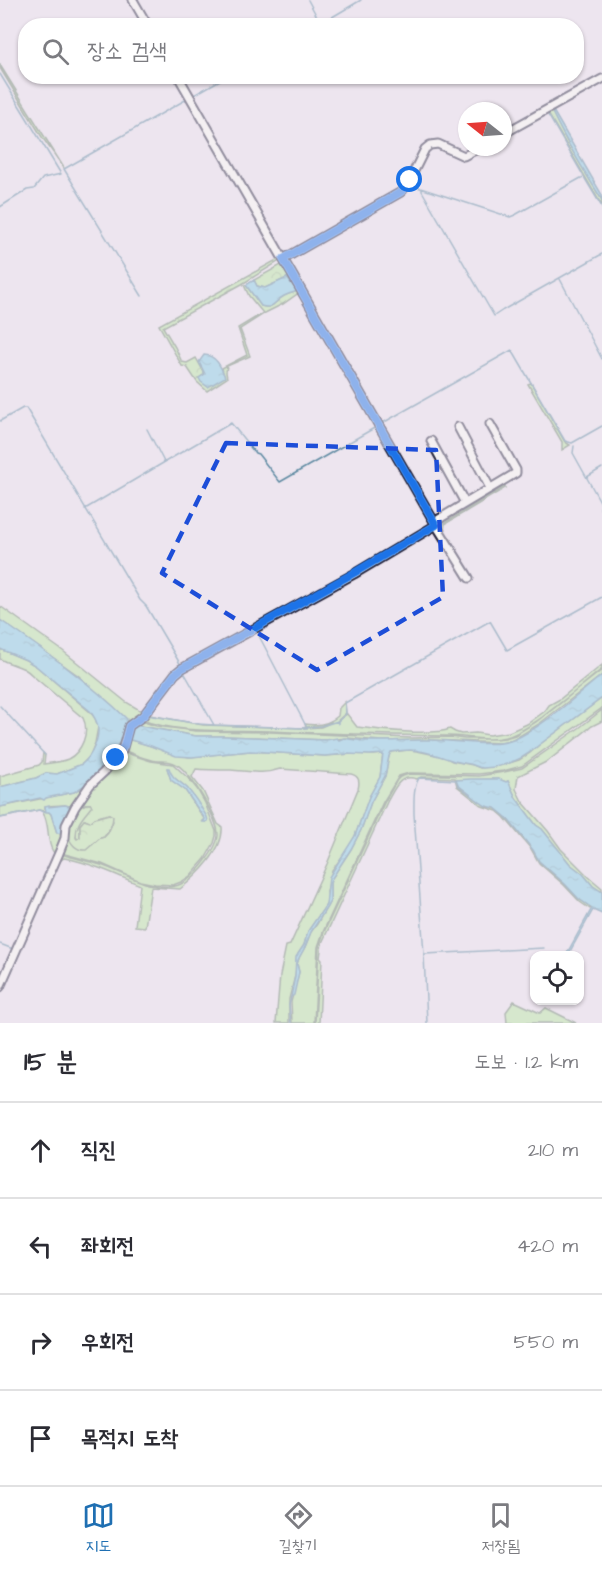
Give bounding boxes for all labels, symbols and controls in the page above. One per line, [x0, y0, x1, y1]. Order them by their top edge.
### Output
search box [18, 18, 584, 84]
icon: search [39, 35, 72, 68]
text: 장소 검색 [87, 36, 167, 67]
north arrow [458, 102, 512, 156]
route start [396, 166, 422, 192]
route end [102, 744, 128, 770]
map controls [530, 951, 584, 1005]
button: locate [530, 951, 584, 1005]
text: 15 분 [24, 1044, 77, 1080]
text: 도보 · 1.2 km [474, 1048, 578, 1076]
icon: ahead [24, 1134, 57, 1167]
text: 직진 [81, 1135, 116, 1166]
text: 210 m [528, 1136, 578, 1164]
icon: left [24, 1230, 57, 1263]
text: 좌회전 [81, 1231, 134, 1262]
text: 420 m [517, 1232, 578, 1260]
icon: right [24, 1326, 57, 1359]
text: 우회전 [81, 1327, 134, 1358]
text: 550 m [513, 1328, 578, 1356]
icon: arrive [24, 1422, 57, 1455]
text: 목적지 도착 [81, 1423, 178, 1454]
tab: 지도 [82, 1499, 115, 1557]
tab: 길찾기 [279, 1499, 317, 1557]
tab: 저장됨 [481, 1499, 520, 1557]

